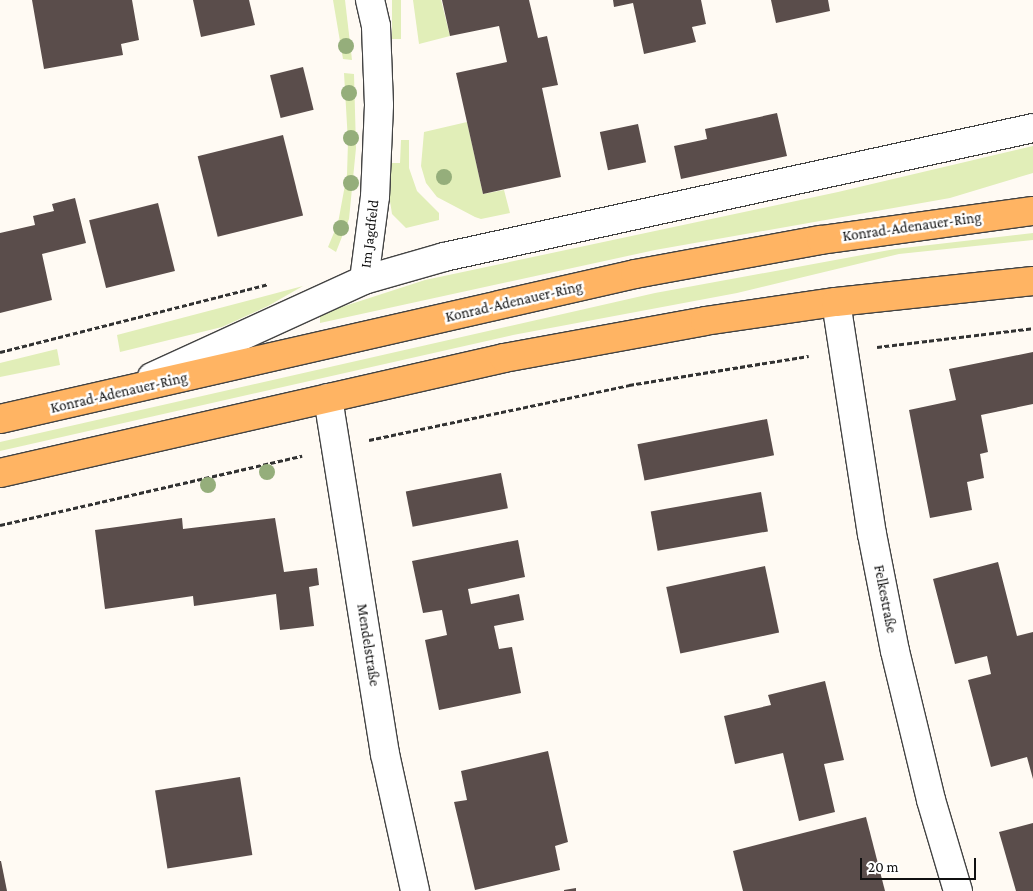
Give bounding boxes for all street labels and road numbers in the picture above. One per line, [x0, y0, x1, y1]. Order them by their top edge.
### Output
street label: Im Jagdfeld [357, 199, 383, 269]
street label: Konrad-Adenauer-Ring [841, 208, 983, 246]
street label: Konrad-Adenauer-Ring [444, 277, 584, 327]
street label: Konrad-Adenauer-Ring [49, 368, 189, 418]
street label: Felkestraße [870, 563, 900, 635]
street label: Mendelstraße [353, 602, 383, 688]

